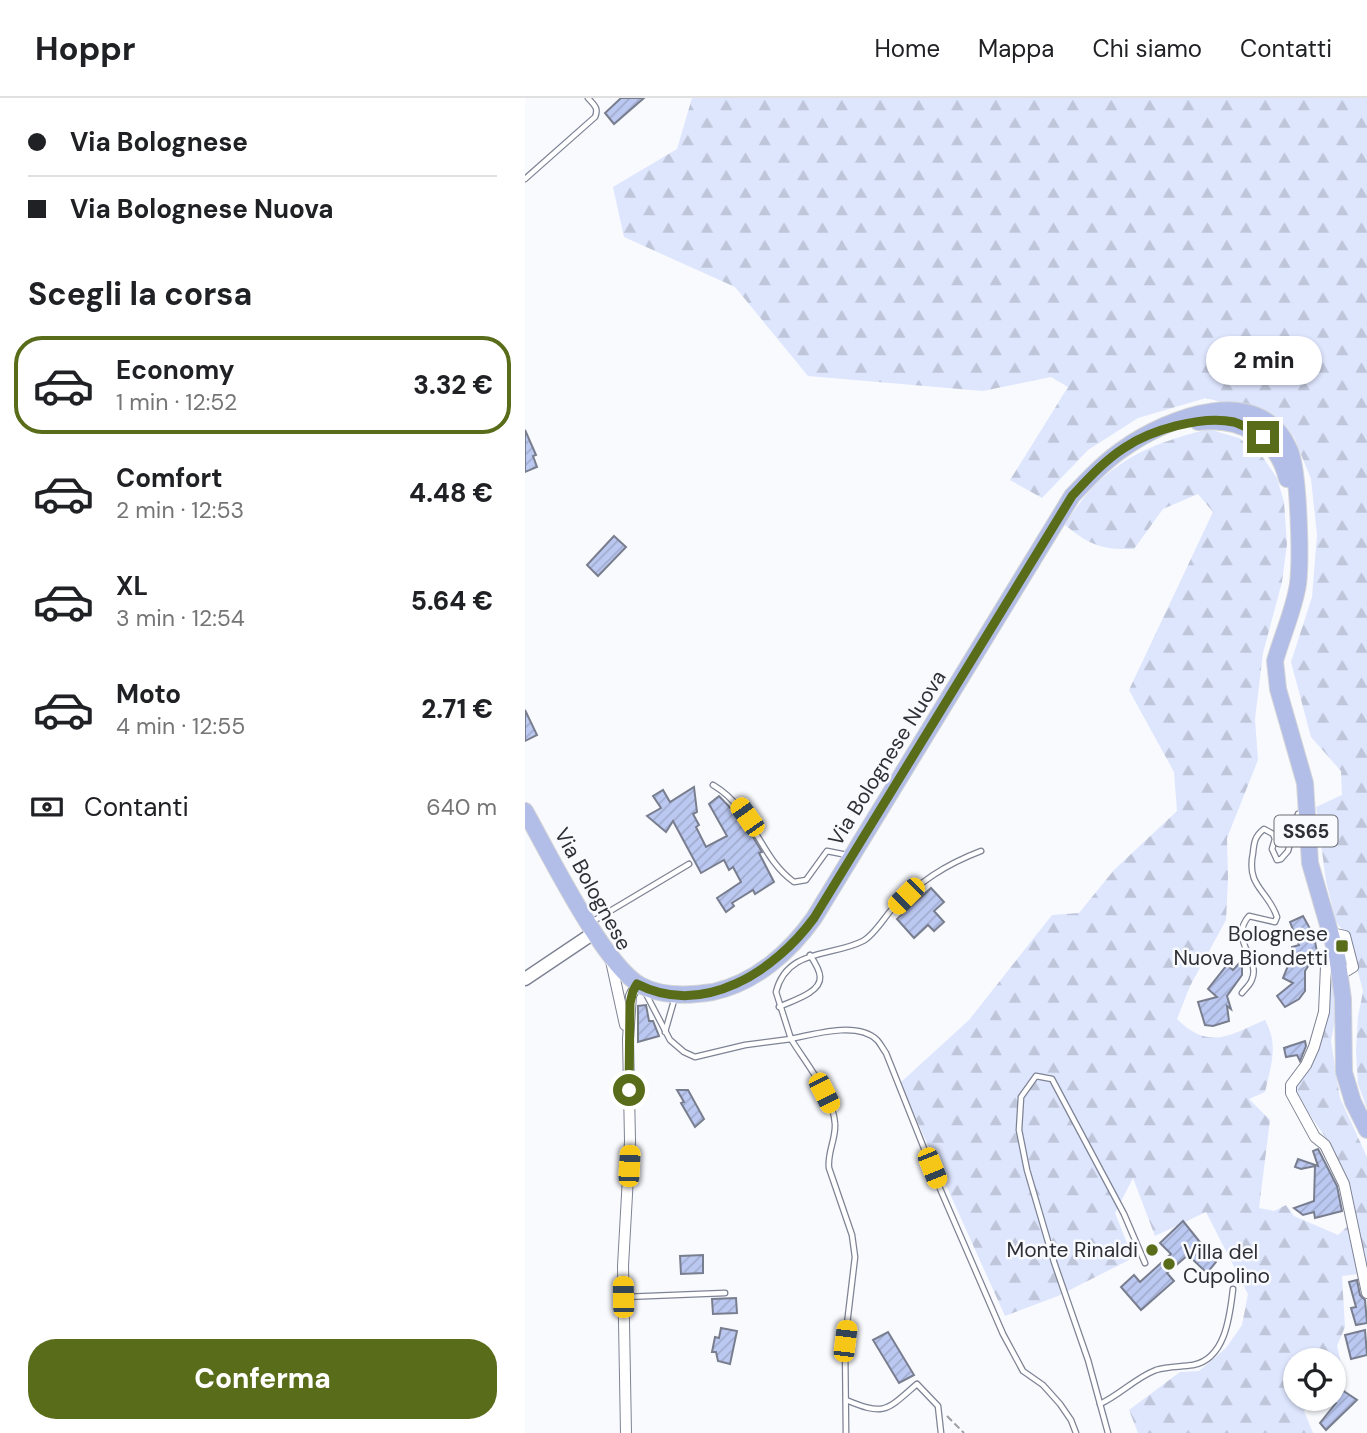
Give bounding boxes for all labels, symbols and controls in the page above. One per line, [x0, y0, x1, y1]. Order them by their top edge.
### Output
text: Hoppr [35, 27, 135, 70]
text: Home [874, 33, 940, 64]
text: Mappa [978, 33, 1054, 64]
text: Chi siamo [1092, 33, 1202, 64]
text: Contatti [1240, 33, 1332, 64]
text: Via Bolognese [70, 125, 248, 159]
text: Via Bolognese Nuova [70, 192, 333, 226]
text: Scegli la corsa [28, 273, 252, 315]
callout: 2 min [1205, 336, 1321, 384]
text: 2 min [1233, 345, 1295, 375]
text: Economy [116, 353, 234, 387]
icon: car [32, 354, 95, 417]
text: 3.32 € [413, 368, 493, 402]
text: 1 min · 12:52 [116, 387, 237, 417]
route end [1247, 421, 1279, 453]
text: Comfort [116, 461, 222, 495]
icon: car [32, 462, 95, 525]
text: 4.48 € [409, 476, 493, 510]
text: 2 min · 12:53 [116, 495, 244, 525]
text: XL [116, 569, 148, 603]
icon: car [32, 570, 95, 633]
text: 5.64 € [411, 584, 493, 618]
text: 3 min · 12:54 [116, 603, 245, 633]
street label: Via Bolognese Nuova [822, 665, 952, 851]
text: Moto [116, 677, 181, 711]
icon: car [32, 678, 95, 741]
text: 2.71 € [421, 692, 493, 726]
text: 4 min · 12:55 [116, 711, 245, 741]
icon: cash [28, 788, 66, 826]
text: Contanti [84, 790, 189, 824]
text: 640 m [426, 792, 497, 822]
car [727, 794, 768, 840]
road number: SS65 [1275, 816, 1337, 846]
street label: Via Bolognese [548, 823, 638, 955]
car [884, 874, 929, 918]
place label: Bolognese Nuova Biondetti [1174, 920, 1328, 972]
marker: Bolognese Nuova Biondetti [1334, 938, 1350, 954]
car [806, 1070, 843, 1116]
route start [613, 1074, 645, 1106]
car [618, 1144, 641, 1188]
car [915, 1145, 950, 1191]
place label: Monte Rinaldi [1006, 1236, 1138, 1264]
place label: Villa del Cupolino [1183, 1238, 1270, 1290]
marker: Monte Rinaldi [1144, 1242, 1160, 1258]
marker: Villa del Cupolino [1161, 1256, 1177, 1272]
car [613, 1276, 634, 1318]
car [833, 1319, 858, 1363]
button: Conferma [28, 1339, 497, 1419]
map controls [1283, 1348, 1346, 1411]
button: locate [1283, 1348, 1346, 1411]

